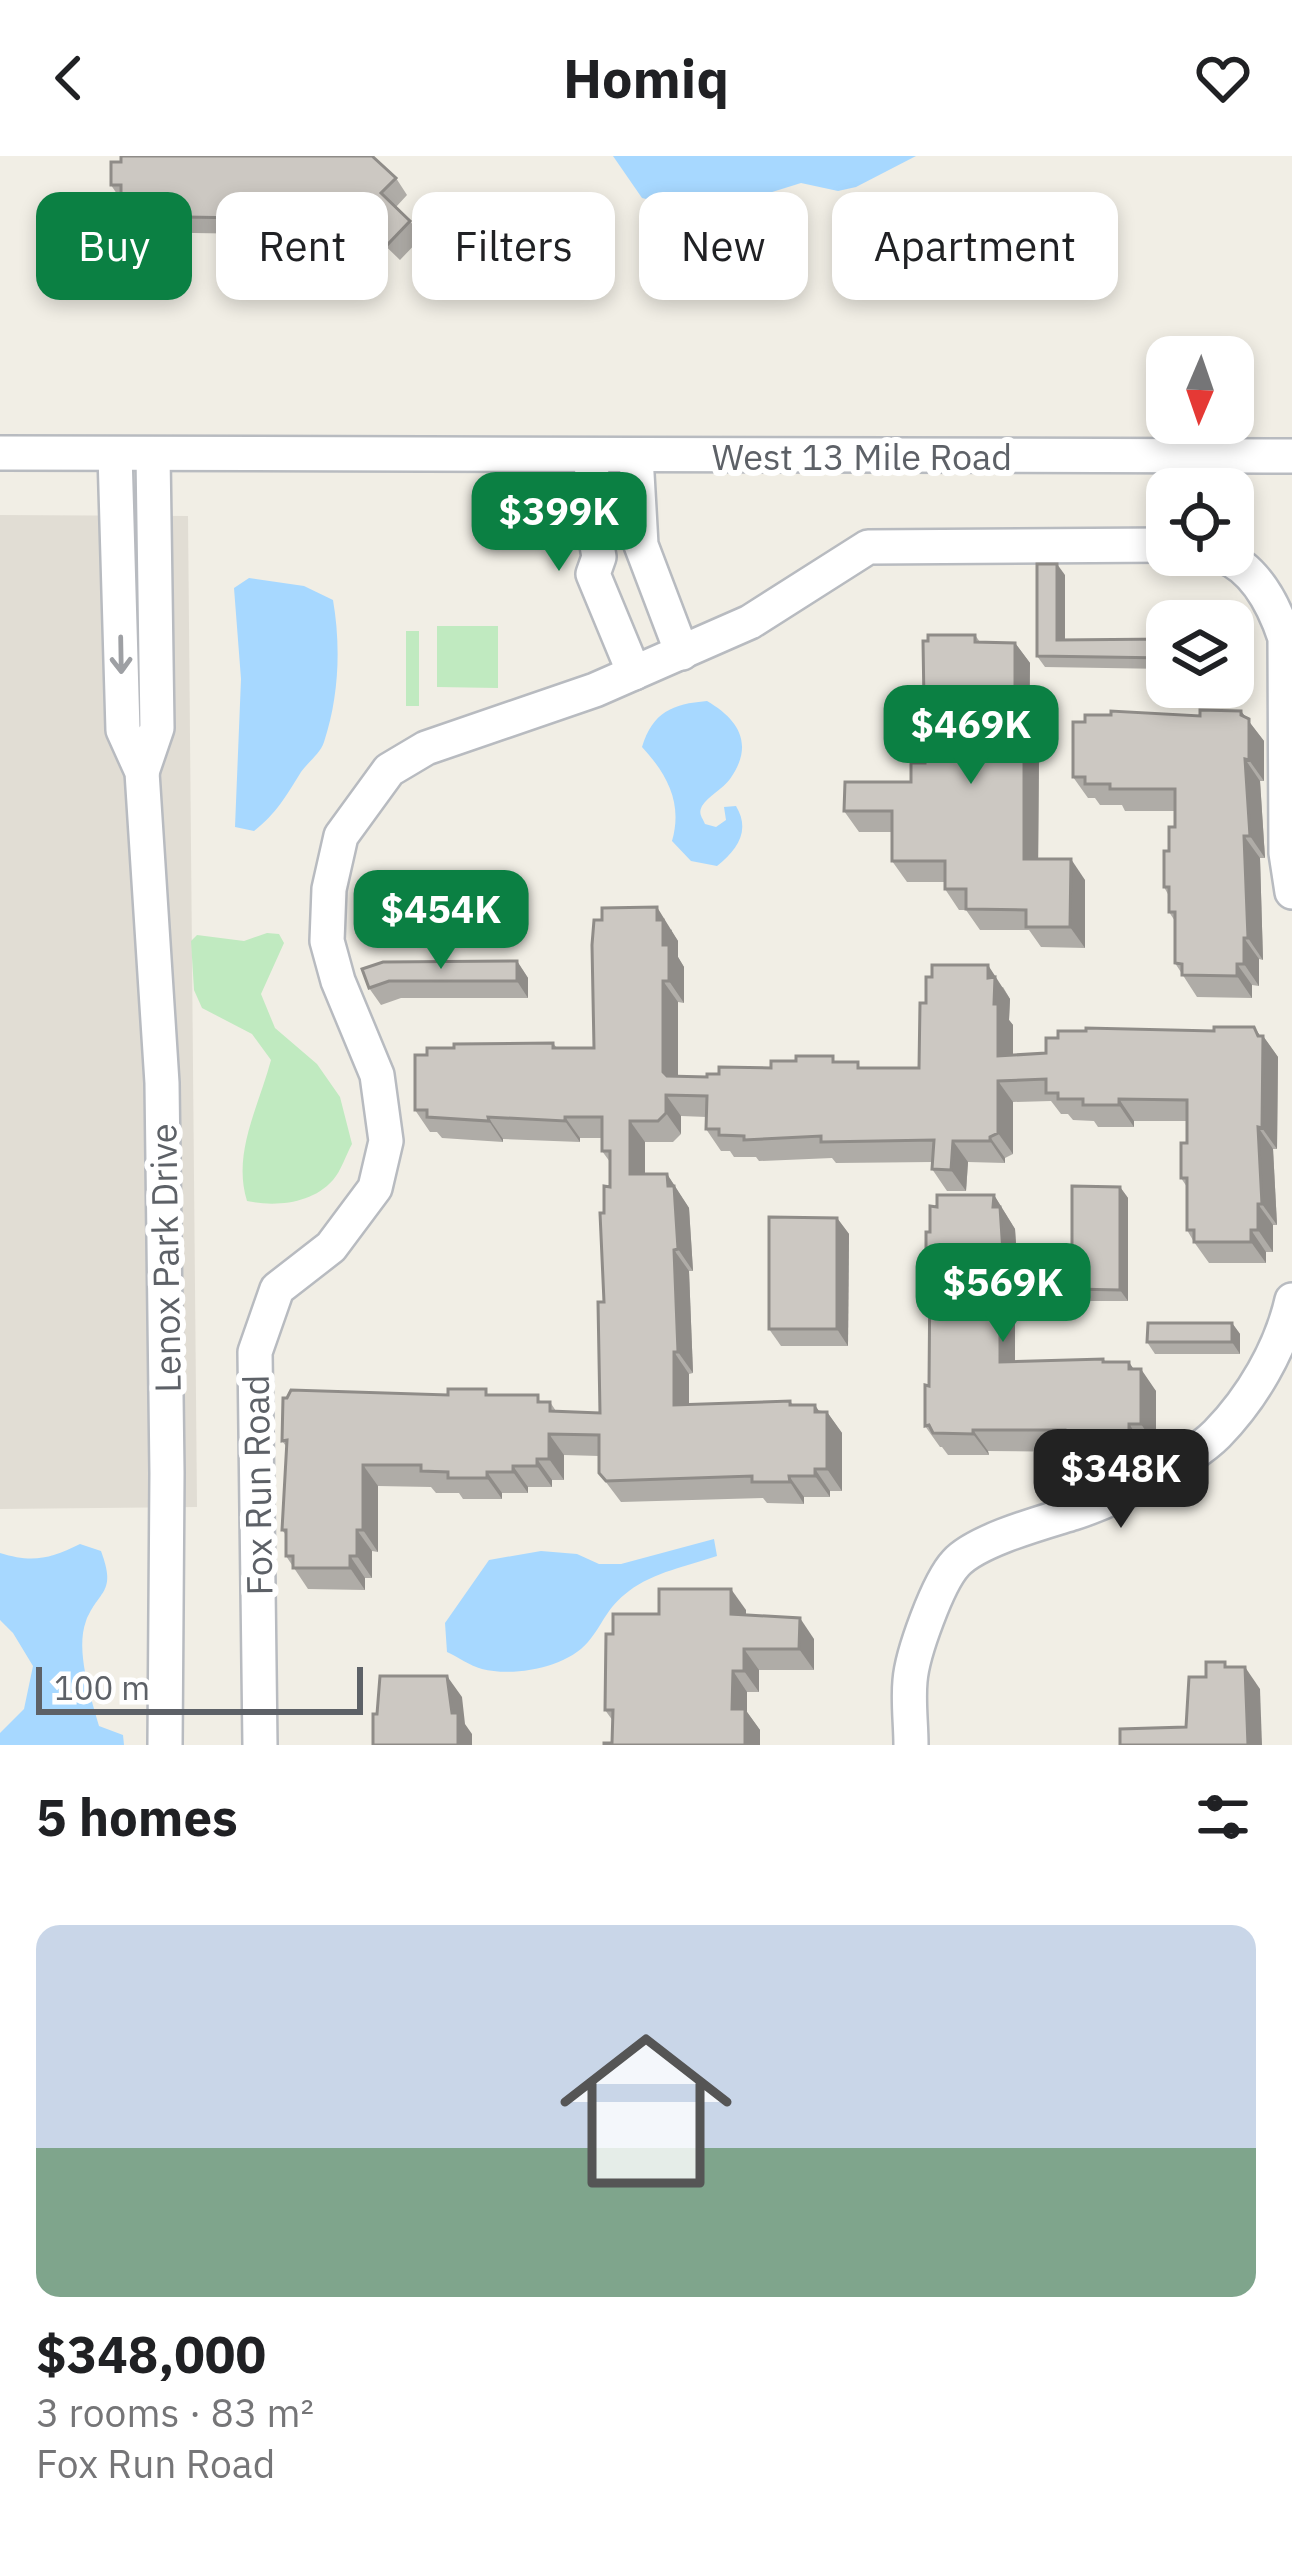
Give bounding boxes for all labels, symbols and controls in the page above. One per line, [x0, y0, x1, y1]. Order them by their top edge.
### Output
text: Homiq [563, 43, 729, 113]
icon: back [36, 45, 102, 111]
icon: heart [1190, 45, 1256, 111]
chip: Buy [36, 192, 192, 300]
chip: Rent [216, 192, 388, 300]
chip: Filters [412, 192, 615, 300]
chip: New [639, 192, 808, 300]
chip: Apartment [832, 192, 1118, 300]
north arrow [1146, 336, 1254, 444]
map controls [1146, 336, 1254, 708]
street label: West 13 Mile Road [712, 433, 1012, 480]
button: locate [1146, 468, 1254, 576]
pin: $399K [475, 472, 643, 574]
text: $399K [499, 485, 619, 536]
button: layers [1146, 600, 1254, 708]
one-way arrow [110, 635, 133, 674]
pin: $469K [887, 685, 1055, 787]
text: $469K [911, 698, 1031, 749]
pin: $454K [357, 870, 525, 972]
text: $454K [381, 883, 501, 934]
street label: Lenox Park Drive [139, 1123, 191, 1393]
pin: $569K [919, 1243, 1087, 1345]
text: $569K [943, 1256, 1063, 1307]
street label: Fox Run Road [232, 1374, 282, 1596]
pin: $348K [1037, 1429, 1205, 1531]
text: $348K [1061, 1442, 1181, 1493]
scale bar [36, 1661, 363, 1714]
text: 100 m [54, 1666, 150, 1709]
text: 5 homes [36, 1784, 238, 1850]
icon: filters [1190, 1784, 1256, 1850]
icon: home [538, 2003, 754, 2219]
text: $348,000 [36, 2321, 266, 2387]
text: 3 rooms · 83 m² [36, 2387, 314, 2438]
text: Fox Run Road [36, 2438, 275, 2489]

